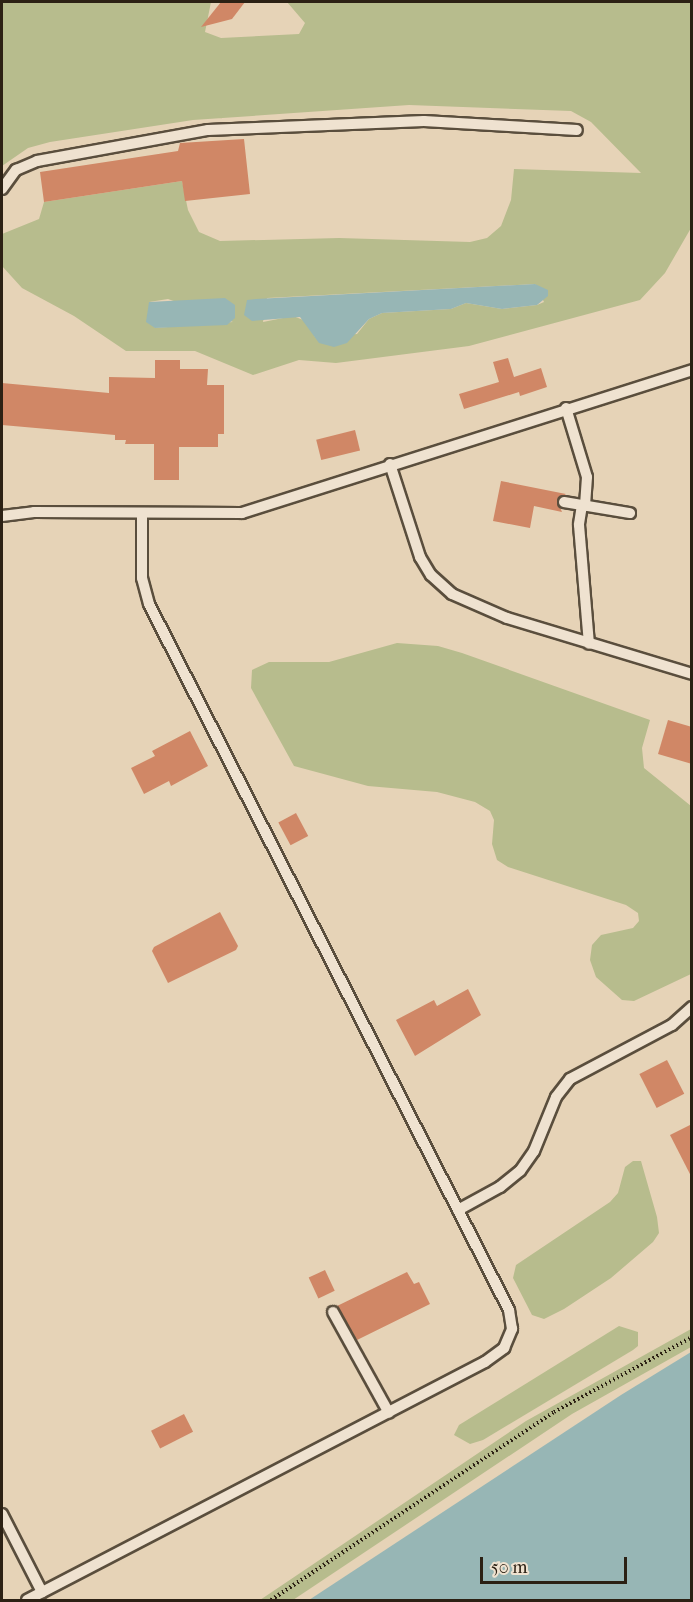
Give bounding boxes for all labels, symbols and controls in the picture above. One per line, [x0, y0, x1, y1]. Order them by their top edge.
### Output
scale bar [483, 1545, 630, 1583]
text: 50 m [491, 1557, 527, 1578]

